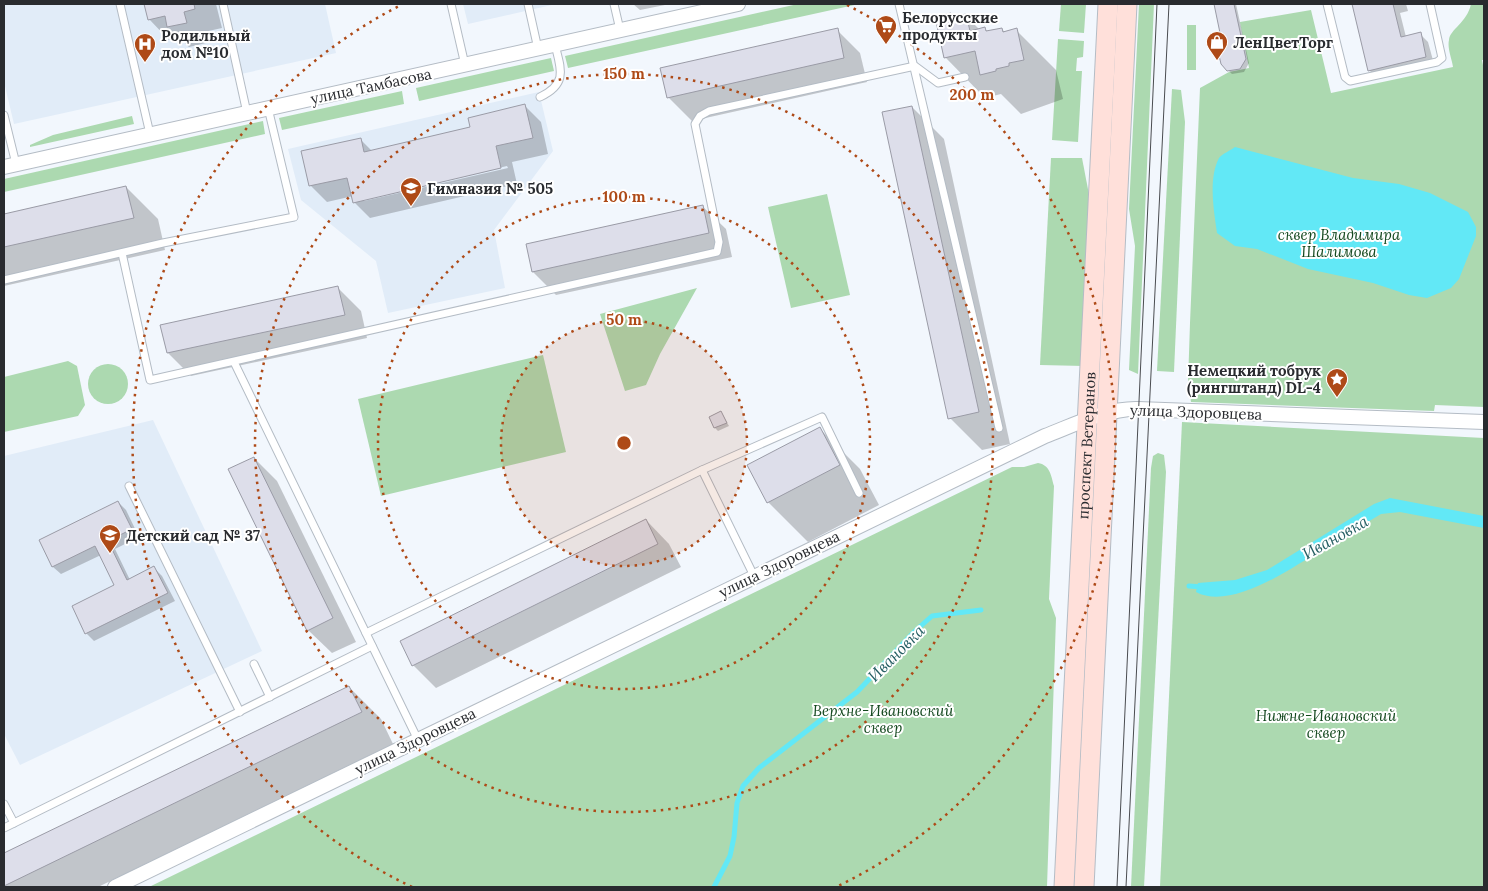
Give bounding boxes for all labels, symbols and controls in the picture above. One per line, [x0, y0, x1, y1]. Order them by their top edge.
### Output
place label: Белорусские продукты [902, 8, 998, 44]
supermarket icon: Белорусские продукты [874, 14, 898, 45]
place label: Родильный дом №10 [161, 26, 250, 62]
shop icon: ЛенЦветТорг [1205, 30, 1229, 61]
hospital icon: Родильный дом №10 [133, 32, 157, 63]
place label: ЛенЦветТорг [1233, 33, 1333, 52]
street label: улица Тамбасова [309, 64, 434, 108]
text: 150 m [603, 64, 645, 83]
text: 200 m [950, 85, 995, 104]
school or university icon: Гимназия № 505 [399, 176, 423, 207]
place label: Гимназия № 505 [427, 179, 553, 198]
text: 100 m [603, 187, 646, 206]
park label: сквер Владимира Шалимова [1278, 225, 1401, 261]
text: 50 m [606, 310, 642, 329]
place label: Немецкий тобрук (рингштанд) DL-4 [1187, 361, 1321, 398]
place icon: Немецкий тобрук (рингштанд) DL-4 [1325, 367, 1349, 398]
street label: проспект Ветеранов [1073, 371, 1099, 520]
street label: улица Здоровцева [1130, 400, 1263, 424]
centre of rings [615, 434, 633, 452]
water label: Ивановка [1299, 511, 1372, 563]
school or university icon: Детский сад № 37 [98, 523, 122, 554]
place label: Детский сад № 37 [126, 526, 260, 545]
street label: улица Здоровцева [715, 526, 843, 602]
water label: Ивановка [863, 620, 929, 686]
park label: Верхне-Ивановский сквер [813, 701, 953, 737]
street label: улица Здоровцева [351, 703, 479, 779]
park label: Нижне-Ивановский сквер [1256, 706, 1396, 742]

